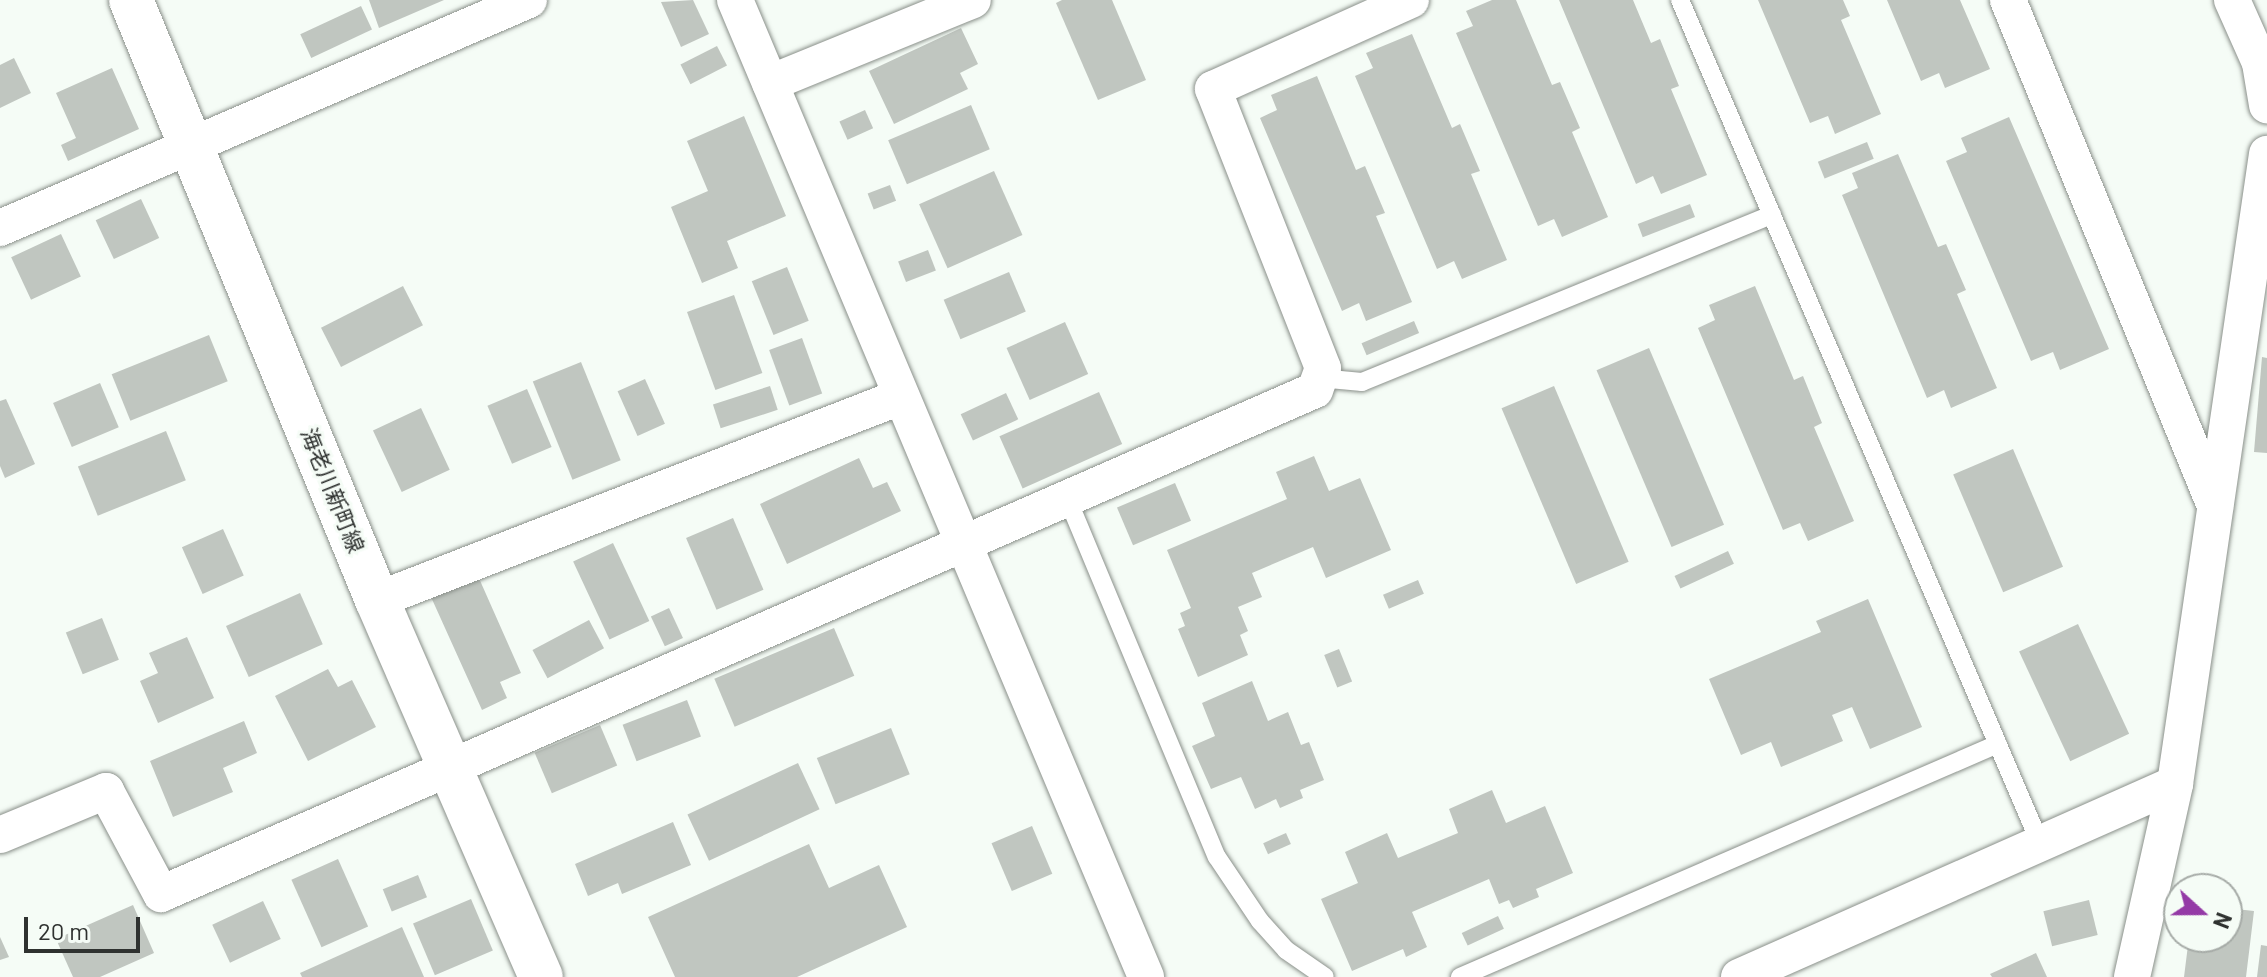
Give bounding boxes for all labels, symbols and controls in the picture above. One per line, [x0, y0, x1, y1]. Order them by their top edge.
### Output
street label: 海老川新町線 [296, 424, 370, 556]
north arrow [2163, 873, 2243, 953]
scale bar [28, 901, 144, 951]
text: N [2209, 909, 2238, 932]
text: 20 m [38, 916, 89, 945]

